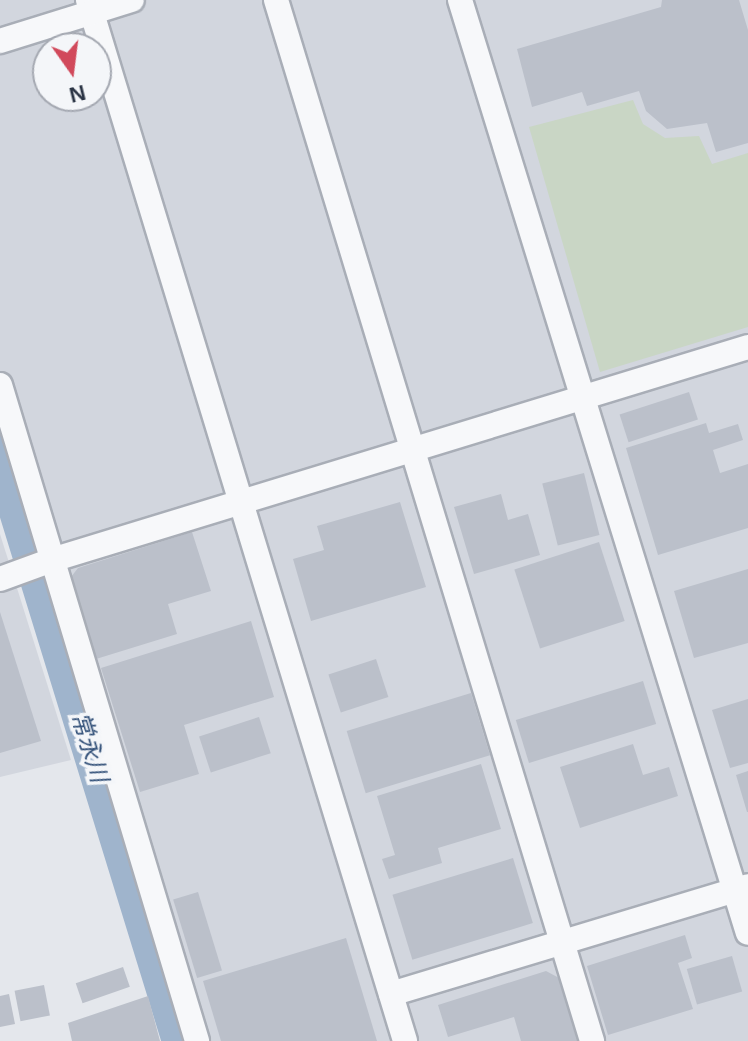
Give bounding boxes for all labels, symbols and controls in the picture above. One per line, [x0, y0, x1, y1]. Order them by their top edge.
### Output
north arrow [32, 32, 112, 112]
text: N [67, 80, 88, 108]
water label: 常永川 [66, 708, 114, 786]

